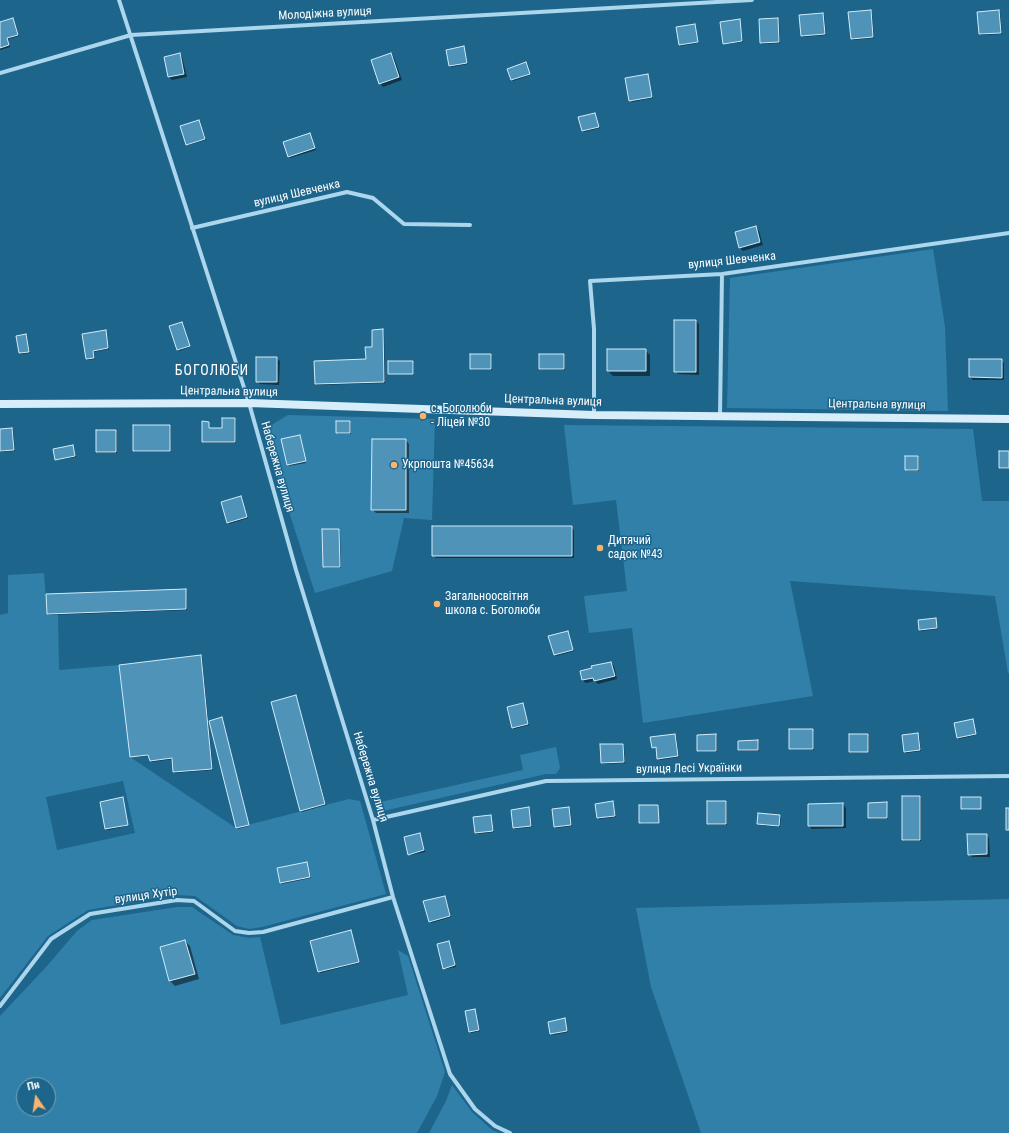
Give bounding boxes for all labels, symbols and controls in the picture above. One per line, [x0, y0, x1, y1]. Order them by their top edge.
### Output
street label: Молодіжна вулиця [278, 4, 372, 24]
street label: вулиця Шевченка [252, 177, 342, 211]
street label: вулиця Шевченка [687, 249, 777, 273]
district label: БОГОЛЮБИ [175, 363, 249, 379]
street label: Центральна вулиця [180, 384, 278, 400]
street label: Центральна вулиця [504, 392, 602, 410]
street label: Центральна вулиця [828, 397, 926, 413]
place label: с. Боголюби - Ліцей №30 [431, 402, 492, 430]
marker: с. Боголюби - Ліцей №30 [418, 411, 428, 421]
street label: Набережна вулиця [257, 420, 297, 514]
place label: Укрпошта №45634 [402, 458, 494, 472]
marker: Укрпошта №45634 [389, 460, 399, 470]
place label: Дитячий садок №43 [608, 534, 663, 562]
marker: Дитячий садок №43 [595, 543, 605, 553]
place label: Загальноосвітня школа с. Боголюби [445, 590, 540, 618]
marker: Загальноосвітня школа с. Боголюби [432, 599, 442, 609]
street label: Набережна вулиця [349, 730, 391, 824]
street label: вулиця Лесі Українки [636, 761, 742, 777]
street label: вулиця Хутір [114, 884, 178, 908]
north arrow [16, 1077, 56, 1117]
text: Пн [26, 1078, 41, 1094]

